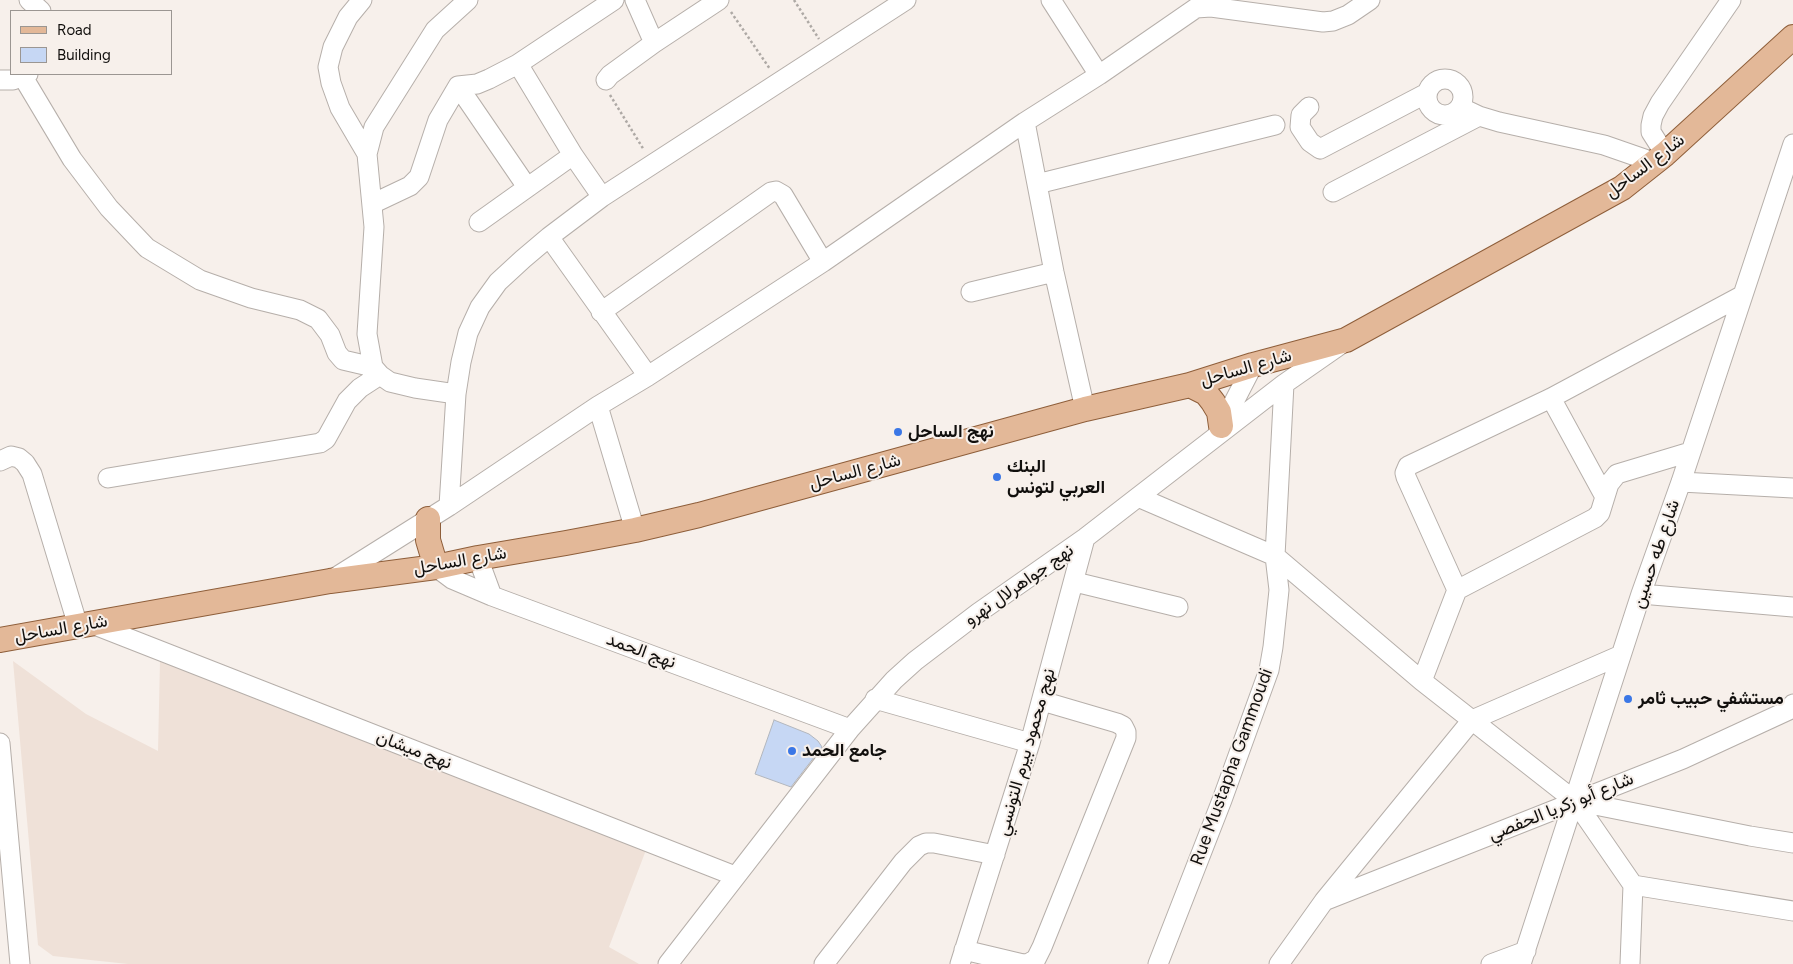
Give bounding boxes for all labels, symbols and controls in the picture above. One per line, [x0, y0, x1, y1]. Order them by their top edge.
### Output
legend [10, 10, 172, 75]
text: Road [57, 21, 92, 39]
text: Building [57, 46, 111, 64]
street label: شارع الساحل [1601, 129, 1689, 203]
street label: شارع الساحل [1198, 345, 1294, 391]
place label: نهج الساحل [908, 421, 994, 443]
marker: نهج الساحل [892, 426, 904, 438]
street label: شارع الساحل [807, 449, 903, 495]
place label: البنك العربي لتونس [1007, 456, 1105, 498]
marker: البنك العربي لتونس [991, 471, 1003, 483]
street label: شارع طه حسين [1627, 497, 1685, 611]
street label: نهج جواهرلال نهرو [960, 539, 1078, 631]
street label: شارع الساحل [412, 542, 508, 580]
street label: شارع الساحل [13, 610, 109, 648]
street label: نهج الحمد [603, 628, 679, 674]
street label: Rue Mustapha Gammoudi [1186, 665, 1278, 869]
street label: نهج محمود بيرم التونسي [992, 666, 1060, 838]
place label: مستشفي حبيب ثامر [1638, 688, 1784, 710]
marker: مستشفي حبيب ثامر [1622, 693, 1634, 705]
street label: نهج ميشان [373, 726, 455, 774]
place label: جامع الحمد [802, 740, 887, 762]
marker: جامع الحمد [786, 745, 798, 757]
street label: شارع أبو زكريا الحفصي [1485, 768, 1637, 846]

